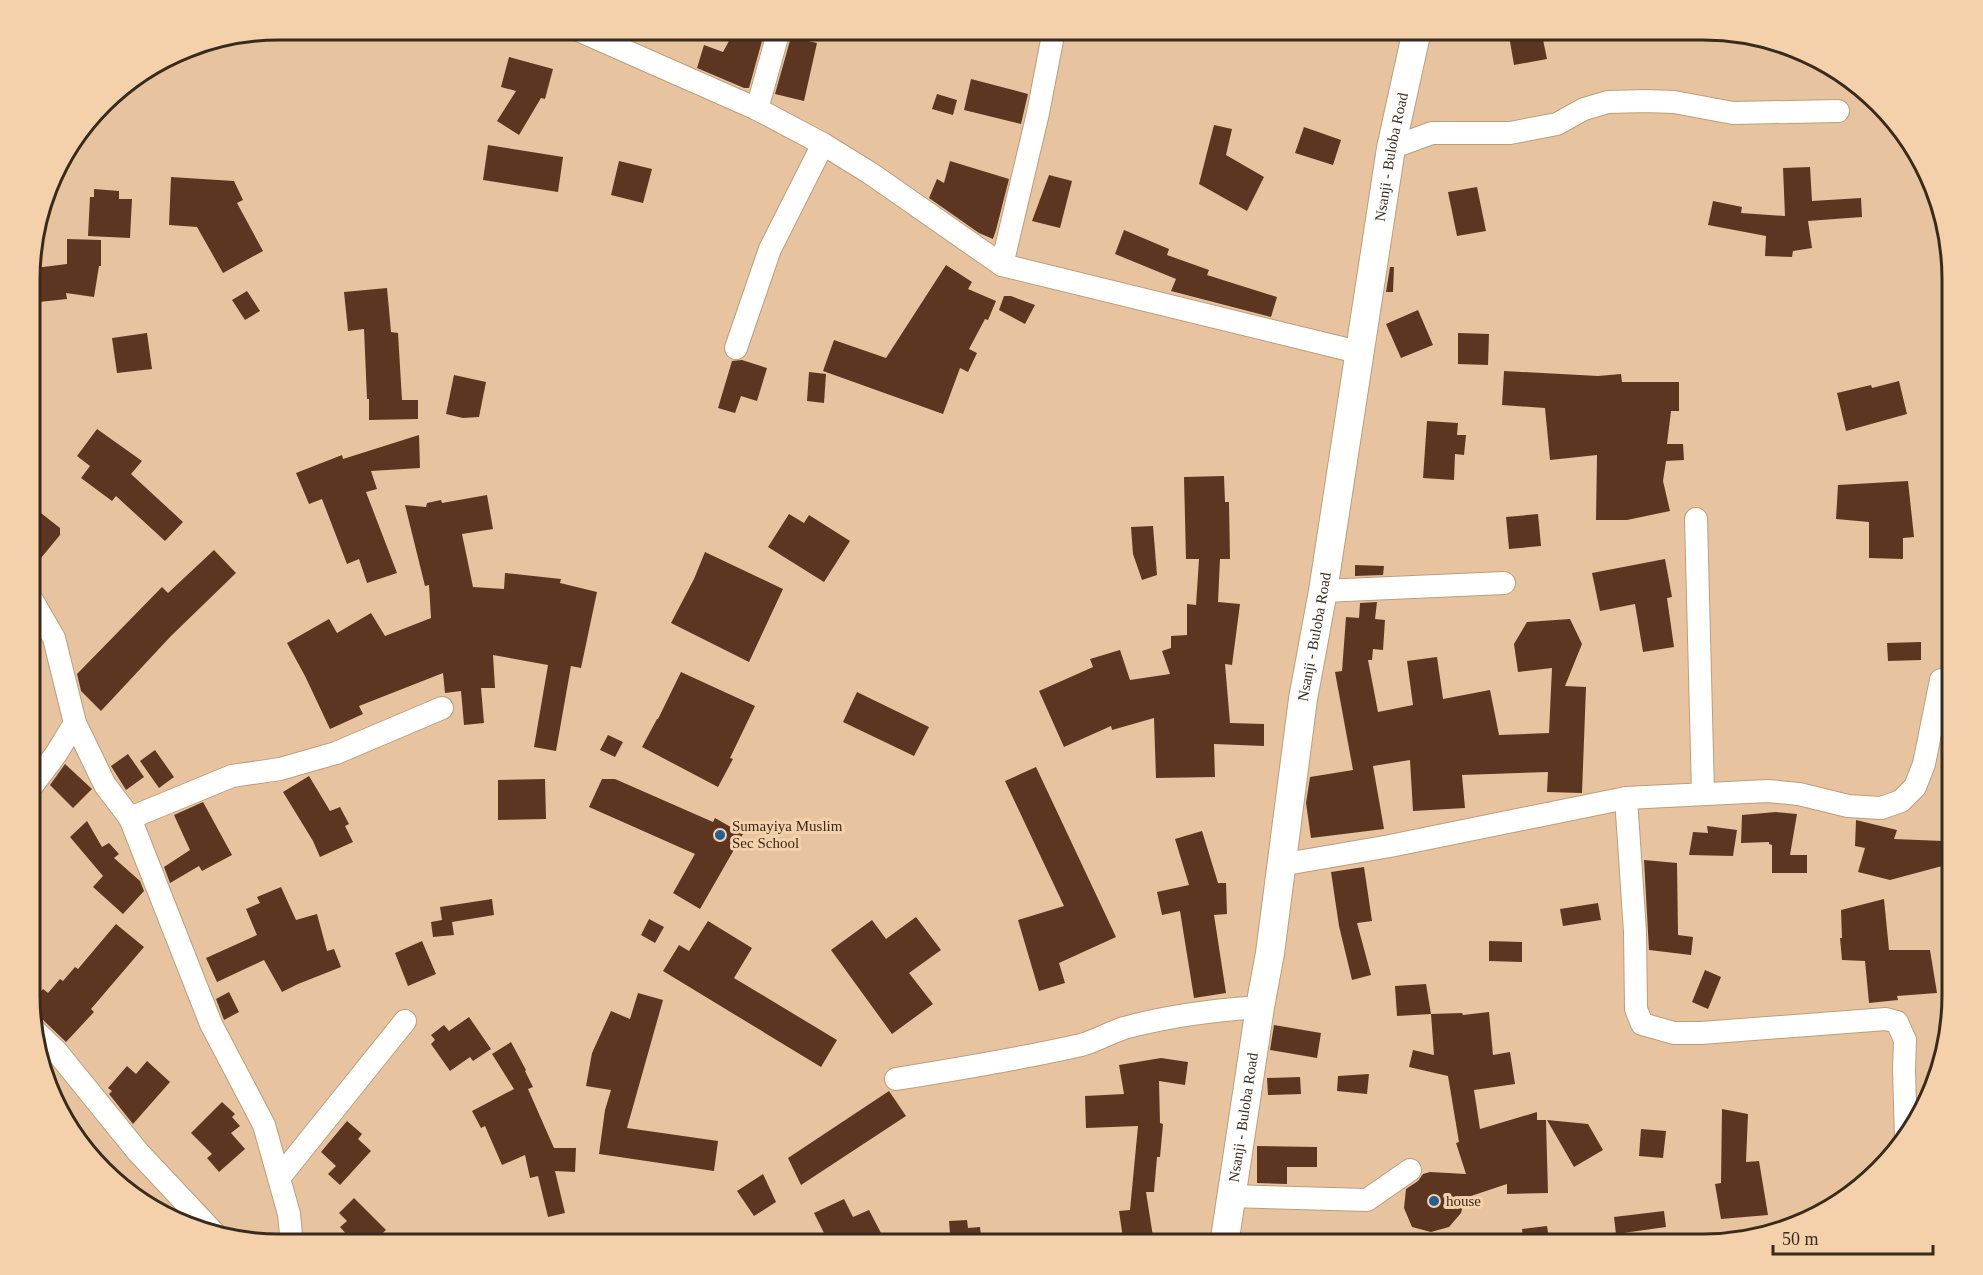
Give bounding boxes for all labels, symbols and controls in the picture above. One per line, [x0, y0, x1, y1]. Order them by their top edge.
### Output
street label: Nsanji - Buloba Road [1372, 91, 1411, 222]
street label: Nsanji - Buloba Road [1295, 571, 1334, 702]
place label: Sumayiya Muslim Sec School [732, 818, 843, 851]
marker: Sumayiya Muslim Sec School [713, 828, 727, 842]
street label: Nsanji - Buloba Road [1226, 1051, 1261, 1183]
place label: house [1446, 1193, 1481, 1209]
marker: house [1427, 1194, 1441, 1208]
scale bar [1773, 1218, 1934, 1256]
text: 50 m [1782, 1229, 1819, 1249]

